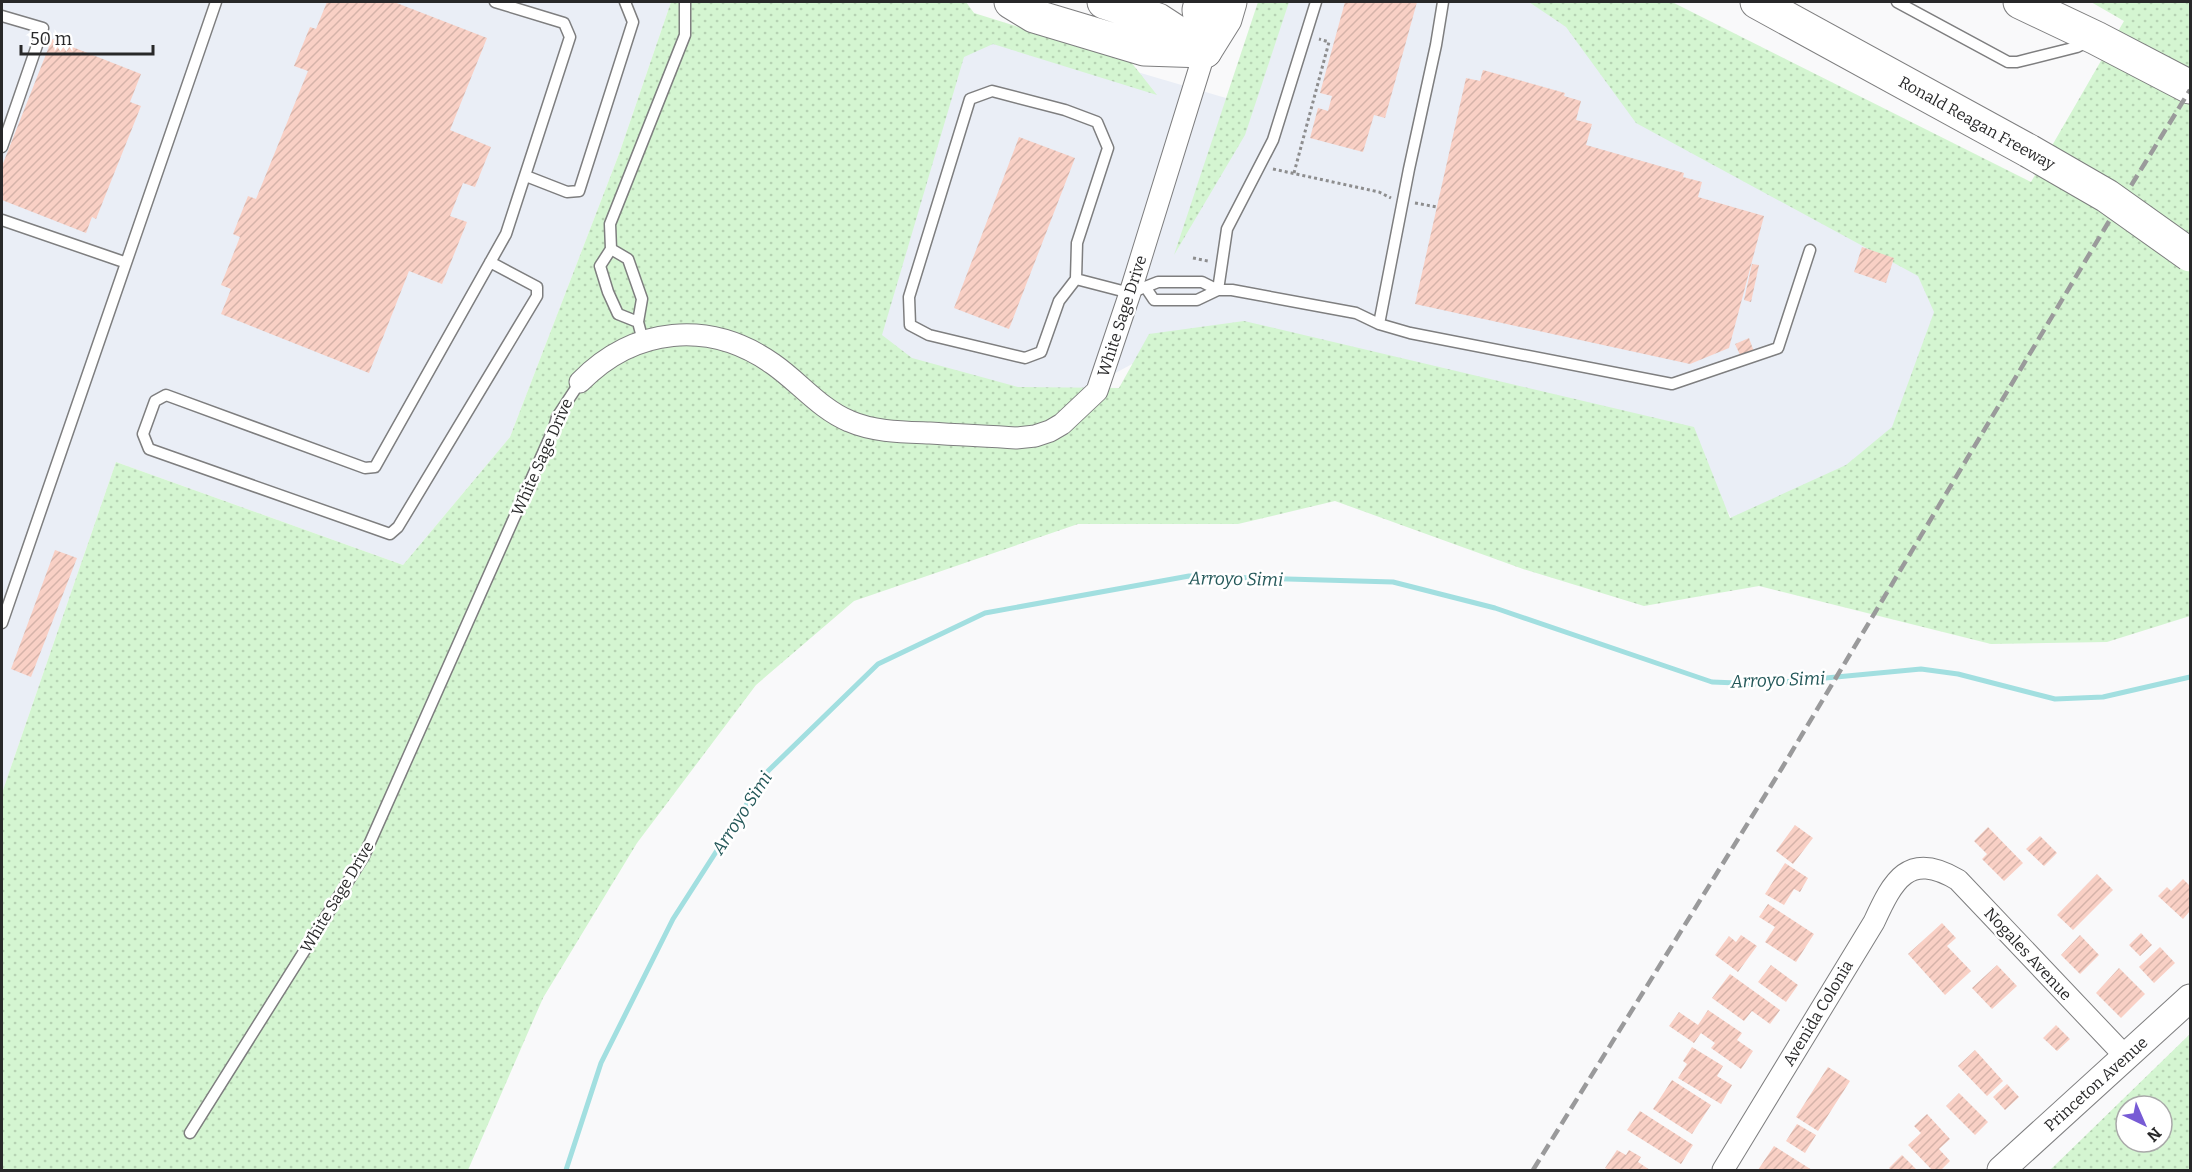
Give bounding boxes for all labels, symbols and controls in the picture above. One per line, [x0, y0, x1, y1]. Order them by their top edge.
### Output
scale bar [21, 18, 153, 56]
text: 50 m [30, 28, 72, 50]
street label: Ronald Reagan Freeway [1895, 72, 2059, 174]
street label: White Sage Drive [1093, 253, 1151, 379]
street label: White Sage Drive [508, 395, 576, 519]
water label: Arroyo Simi [1188, 567, 1283, 591]
water label: Arroyo Simi [1729, 667, 1826, 693]
water label: Arroyo Simi [707, 767, 777, 859]
street label: White Sage Drive [296, 838, 378, 956]
street label: Nogales Avenue [1980, 904, 2076, 1004]
street label: Avenida Colonia [1779, 957, 1857, 1069]
street label: Princeton Avenue [2041, 1033, 2151, 1135]
north arrow [2114, 1094, 2174, 1154]
text: N [2143, 1123, 2165, 1146]

